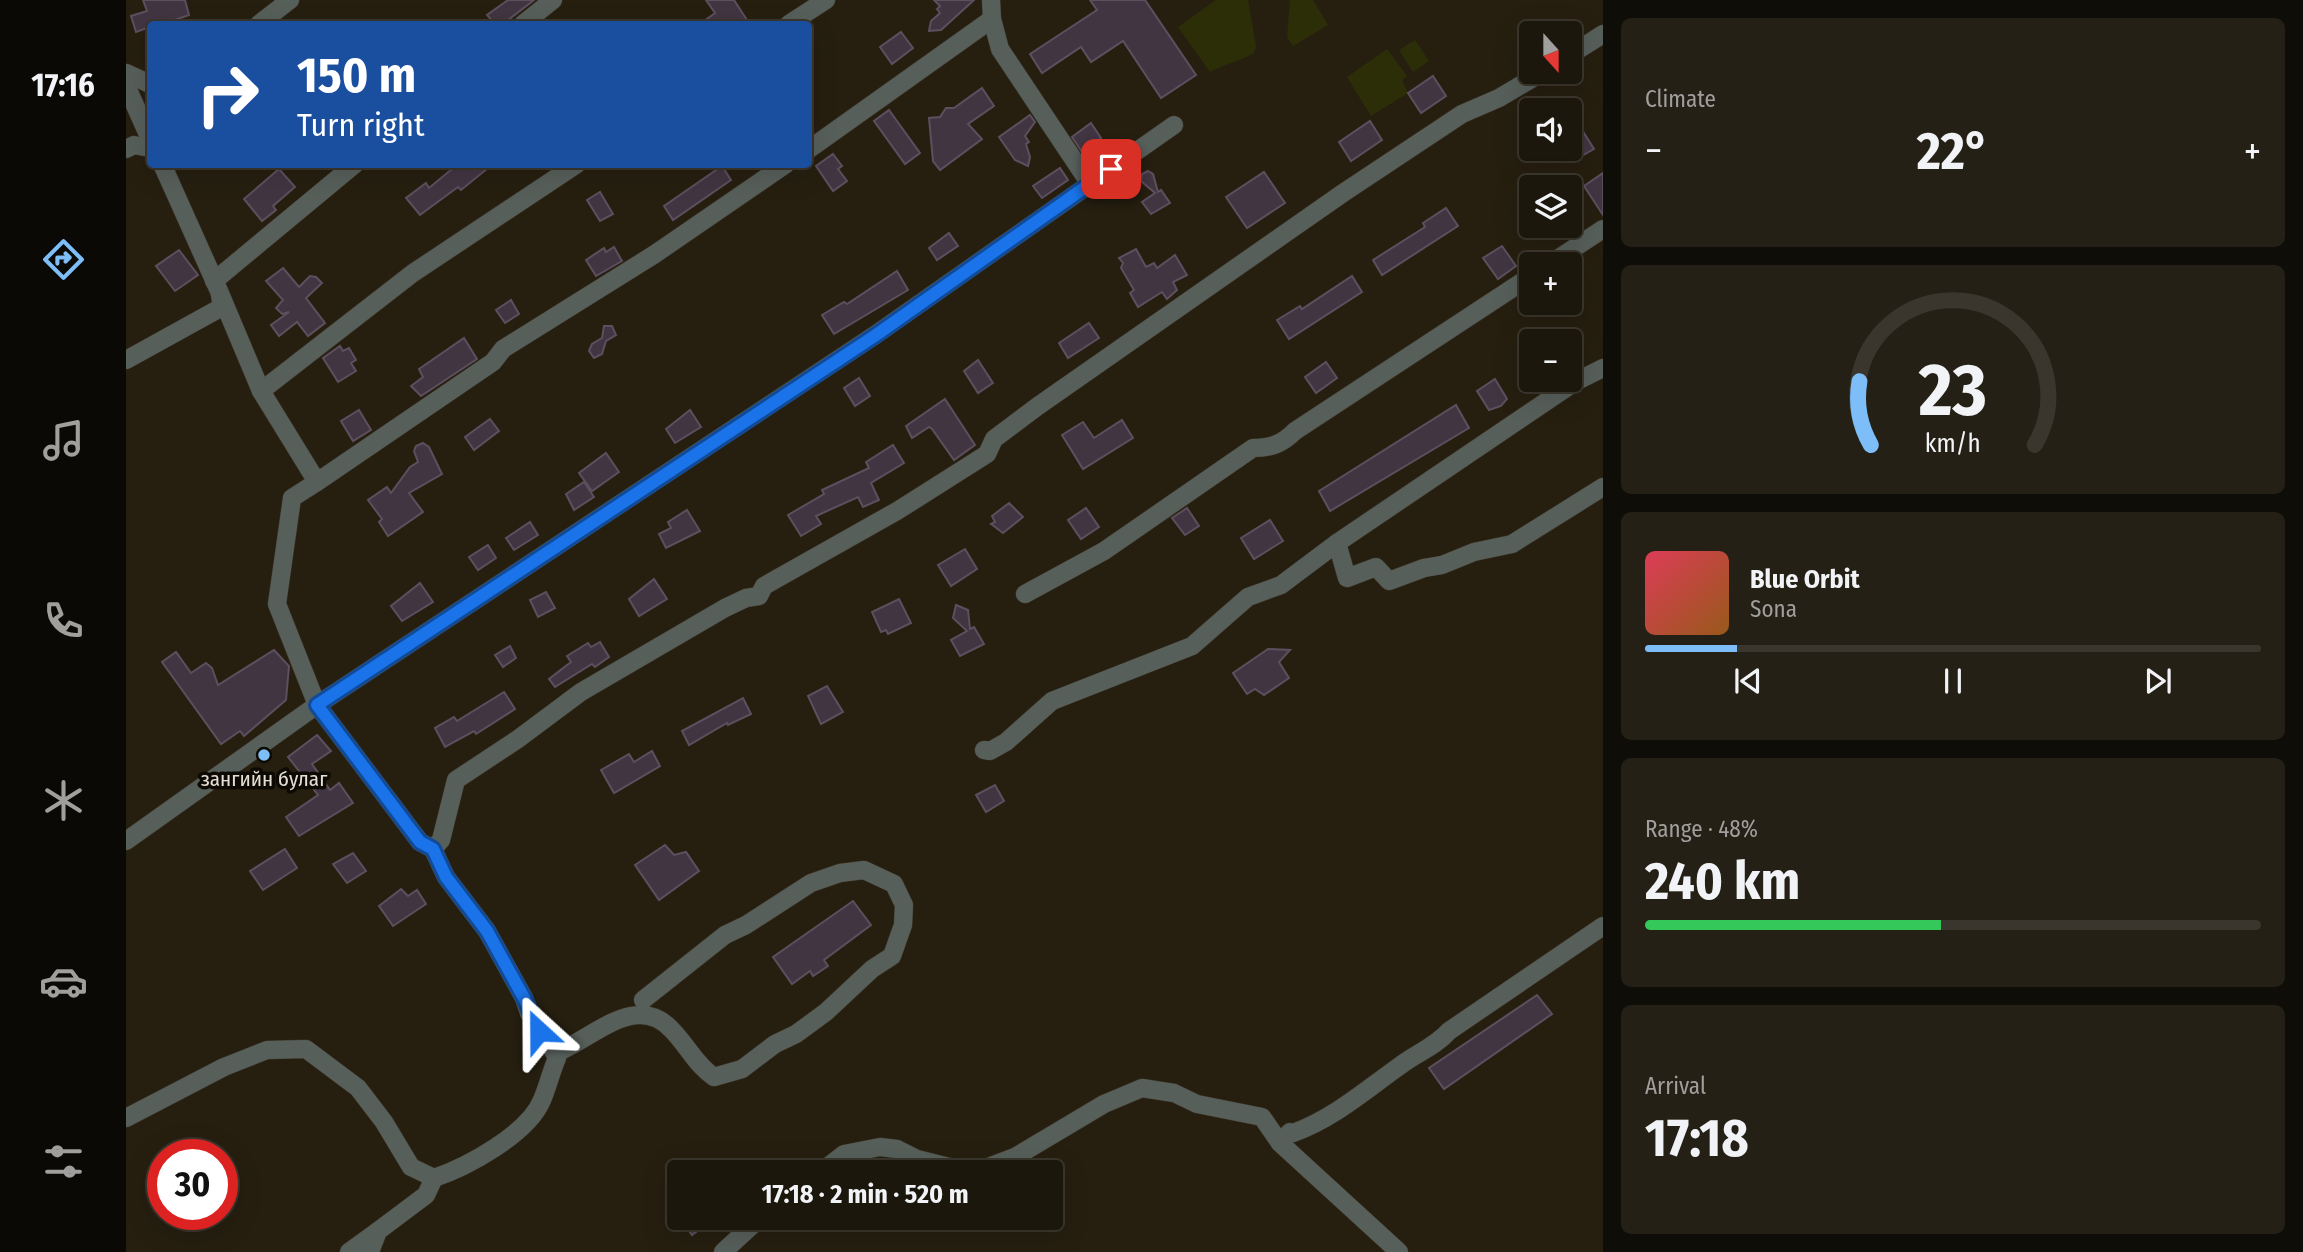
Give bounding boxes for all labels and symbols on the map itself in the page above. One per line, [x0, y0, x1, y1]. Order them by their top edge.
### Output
north arrow [1519, 21, 1582, 84]
pin [1081, 139, 1141, 199]
marker: зангийн булаг [256, 747, 272, 763]
place label: зангийн булаг [201, 766, 328, 792]
position arrow [502, 994, 576, 1068]
speed limit sign: 30 [147, 1139, 238, 1230]

